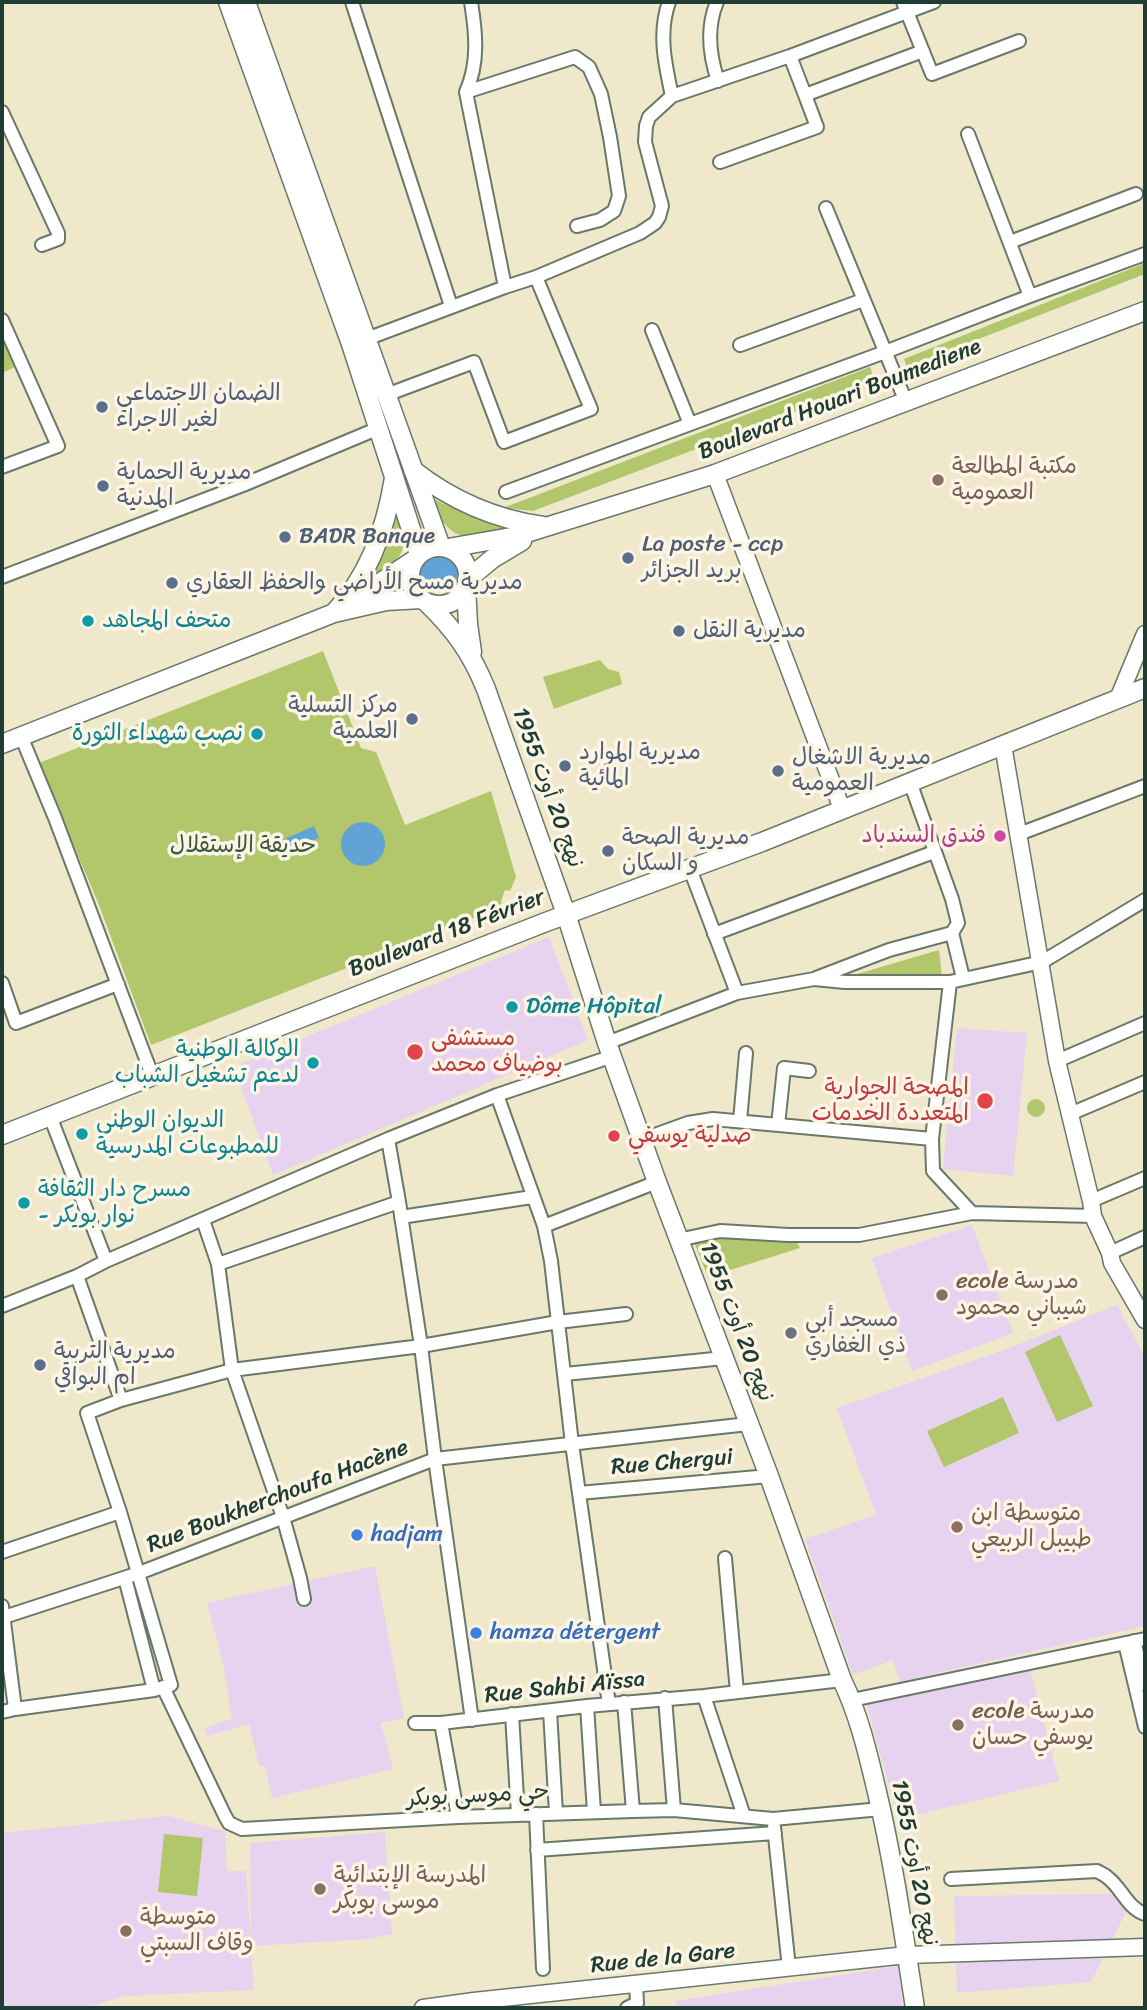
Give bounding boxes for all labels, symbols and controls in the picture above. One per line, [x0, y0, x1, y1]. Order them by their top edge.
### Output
street label: Boulevard Houari Boumediene [695, 333, 985, 467]
place label: الضمان الاجتماعي لغير الاجراء [116, 380, 281, 434]
marker: الضمان الاجتماعي لغير الاجراء [94, 399, 110, 415]
place label: مكتبة المطالعة العمومية [952, 453, 1077, 507]
place label: مديرية الحماية المدنية [117, 459, 251, 513]
marker: مكتبة المطالعة العمومية [930, 472, 946, 488]
marker: مديرية الحماية المدنية [95, 478, 111, 494]
place label: BADR Banque [299, 523, 435, 551]
marker: BADR Banque [277, 529, 293, 545]
place label: La poste - ccp بريد الجزائر [642, 531, 783, 585]
marker: La poste - ccp بريد الجزائر [620, 550, 636, 566]
place label: مديرية مسح الأراضي والحفظ العقاري [186, 569, 523, 597]
marker: مديرية مسح الأراضي والحفظ العقاري [164, 575, 180, 591]
place label: متحف المجاهد [102, 607, 231, 635]
marker: متحف المجاهد [80, 613, 96, 629]
place label: مديرية النقل [693, 617, 806, 645]
marker: مديرية النقل [671, 623, 687, 639]
place label: مركز التسلية العلمية [288, 692, 398, 746]
street label: نهج 20 أوت 1955 [505, 704, 589, 872]
marker: مركز التسلية العلمية [404, 711, 420, 727]
place label: نصب شهداء الثورة [72, 720, 243, 748]
marker: نصب شهداء الثورة [249, 726, 265, 742]
place label: مديرية الموارد المائية [579, 739, 701, 793]
place label: مديرية الاشغال العمومية [792, 744, 931, 798]
marker: مديرية الموارد المائية [557, 758, 573, 774]
marker: مديرية الاشغال العمومية [770, 763, 786, 779]
place label: فندق السندباد [861, 822, 986, 850]
place label: مديرية الصحة و السكان [622, 824, 749, 878]
marker: فندق السندباد [992, 828, 1008, 844]
park label: حديقة الإستقلال [170, 832, 316, 860]
marker: مديرية الصحة و السكان [600, 843, 616, 859]
street label: Boulevard 18 Février [345, 884, 549, 984]
place label: Dôme Hôpital [526, 993, 662, 1021]
marker: Dôme Hôpital [504, 999, 520, 1015]
place label: مستشفى بوضياف محمد [431, 1025, 563, 1079]
place label: الوكالة الوطنية لدعم تشغيل الشباب [115, 1036, 299, 1090]
marker: مستشفى بوضياف محمد [405, 1042, 425, 1062]
marker: الوكالة الوطنية لدعم تشغيل الشباب [305, 1055, 321, 1071]
place label: المصحة الجوارية المتعددة الخدمات [812, 1074, 969, 1128]
marker: المصحة الجوارية المتعددة الخدمات [975, 1091, 995, 1111]
place label: الديوان الوطني للمطبوعات المدرسية [96, 1107, 279, 1161]
place label: صدلية يوسفي [628, 1122, 752, 1150]
marker: الديوان الوطني للمطبوعات المدرسية [74, 1126, 90, 1142]
marker: صدلية يوسفي [606, 1128, 622, 1144]
place label: مسرح دار الثقافة - نوار بويكر [38, 1176, 191, 1230]
marker: مسرح دار الثقافة - نوار بويكر [16, 1195, 32, 1211]
street label: نهج 20 أوت 1955 [693, 1238, 779, 1406]
place label: ecole مدرسة شيباني محمود [956, 1268, 1087, 1322]
marker: ecole مدرسة شيباني محمود [934, 1287, 950, 1303]
place label: مسجد أبي ذي الغفاري [805, 1306, 906, 1360]
marker: مسجد أبي ذي الغفاري [783, 1325, 799, 1341]
place label: مديرية التربية ام البواقي [54, 1338, 176, 1392]
marker: مديرية التربية ام البواقي [32, 1357, 48, 1373]
street label: Rue Boukherchoufa Hacène [143, 1434, 413, 1560]
street label: Rue Chergui [610, 1444, 734, 1482]
place label: متوسطة ابن طبيبل الربيعي [971, 1500, 1092, 1554]
marker: متوسطة ابن طبيبل الربيعي [949, 1519, 965, 1535]
place label: hadjam [371, 1521, 443, 1549]
marker: hadjam [349, 1527, 365, 1543]
place label: hamza détergent [490, 1619, 660, 1647]
marker: hamza détergent [468, 1625, 484, 1641]
street label: Rue Sahbi Aïssa [483, 1666, 647, 1710]
place label: ecole مدرسة يوسفي حسان [972, 1698, 1095, 1752]
marker: ecole مدرسة يوسفي حسان [950, 1717, 966, 1733]
street label: حي موسى بوبكر [406, 1778, 550, 1814]
street label: نهج 20 أوت 1955 [884, 1778, 944, 1948]
place label: المدرسة الإبتدائية موسى بوبكر [334, 1862, 486, 1916]
marker: المدرسة الإبتدائية موسى بوبكر [312, 1881, 328, 1897]
place label: متوسطة وقاف السبتي [140, 1904, 254, 1958]
marker: متوسطة وقاف السبتي [118, 1923, 134, 1939]
street label: Rue de la Gare [589, 1938, 737, 1980]

